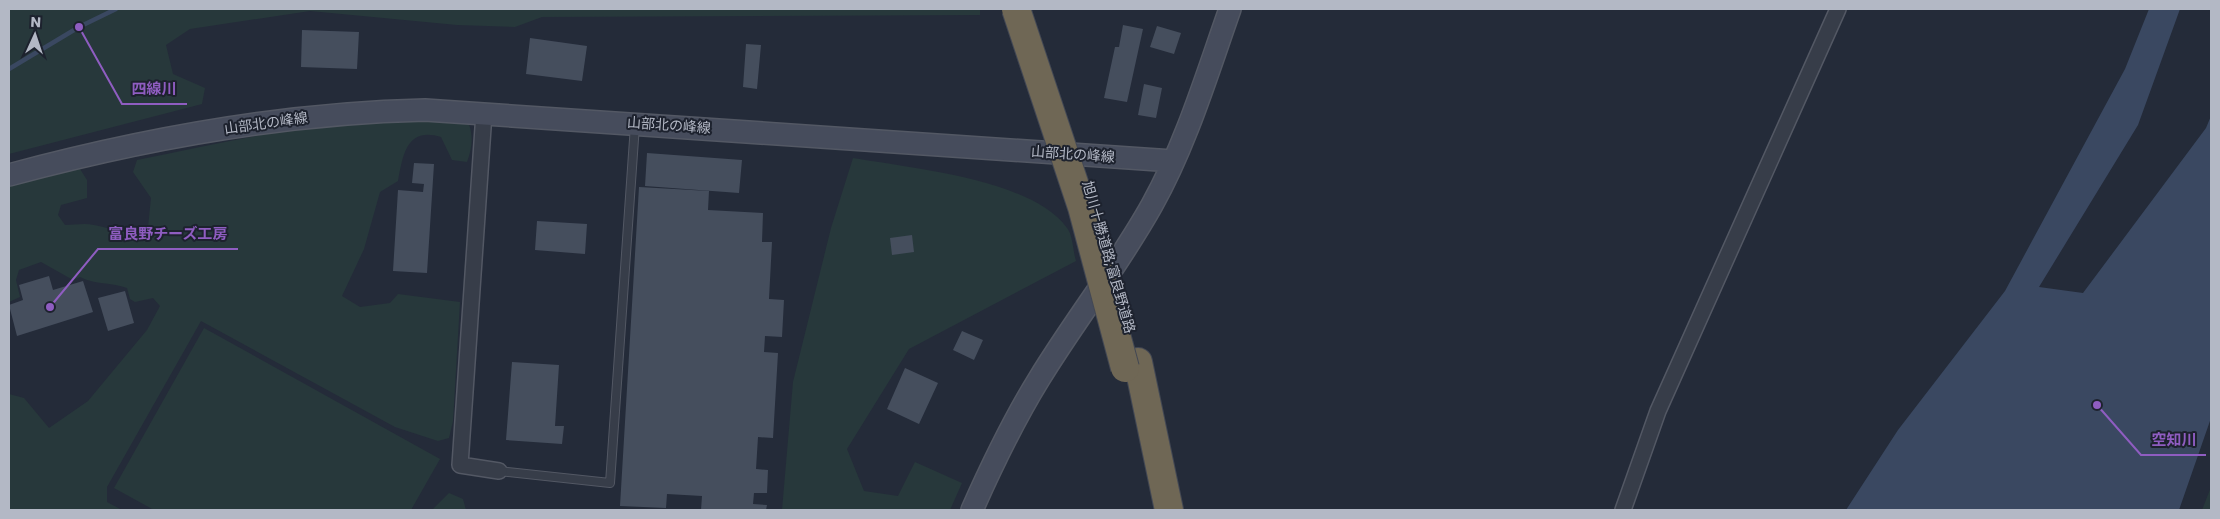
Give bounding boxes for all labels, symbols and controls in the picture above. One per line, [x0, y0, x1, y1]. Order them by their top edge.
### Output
north arrow [10, 10, 60, 60]
text: N [30, 12, 41, 32]
callout: 四線川 [122, 74, 187, 104]
text: 四線川 [131, 78, 177, 99]
street label: 山部北の峰線 [223, 107, 309, 139]
street label: 山部北の峰線 [626, 112, 712, 138]
street label: 山部北の峰線 [1030, 141, 1116, 167]
street label: 旭川十勝道路;富良野道路 [1078, 178, 1140, 336]
callout: 富良野チーズ工房 [98, 219, 238, 249]
text: 富良野チーズ工房 [108, 223, 228, 244]
callout: 空知川 [2141, 425, 2206, 455]
text: 空知川 [2151, 429, 2197, 450]

